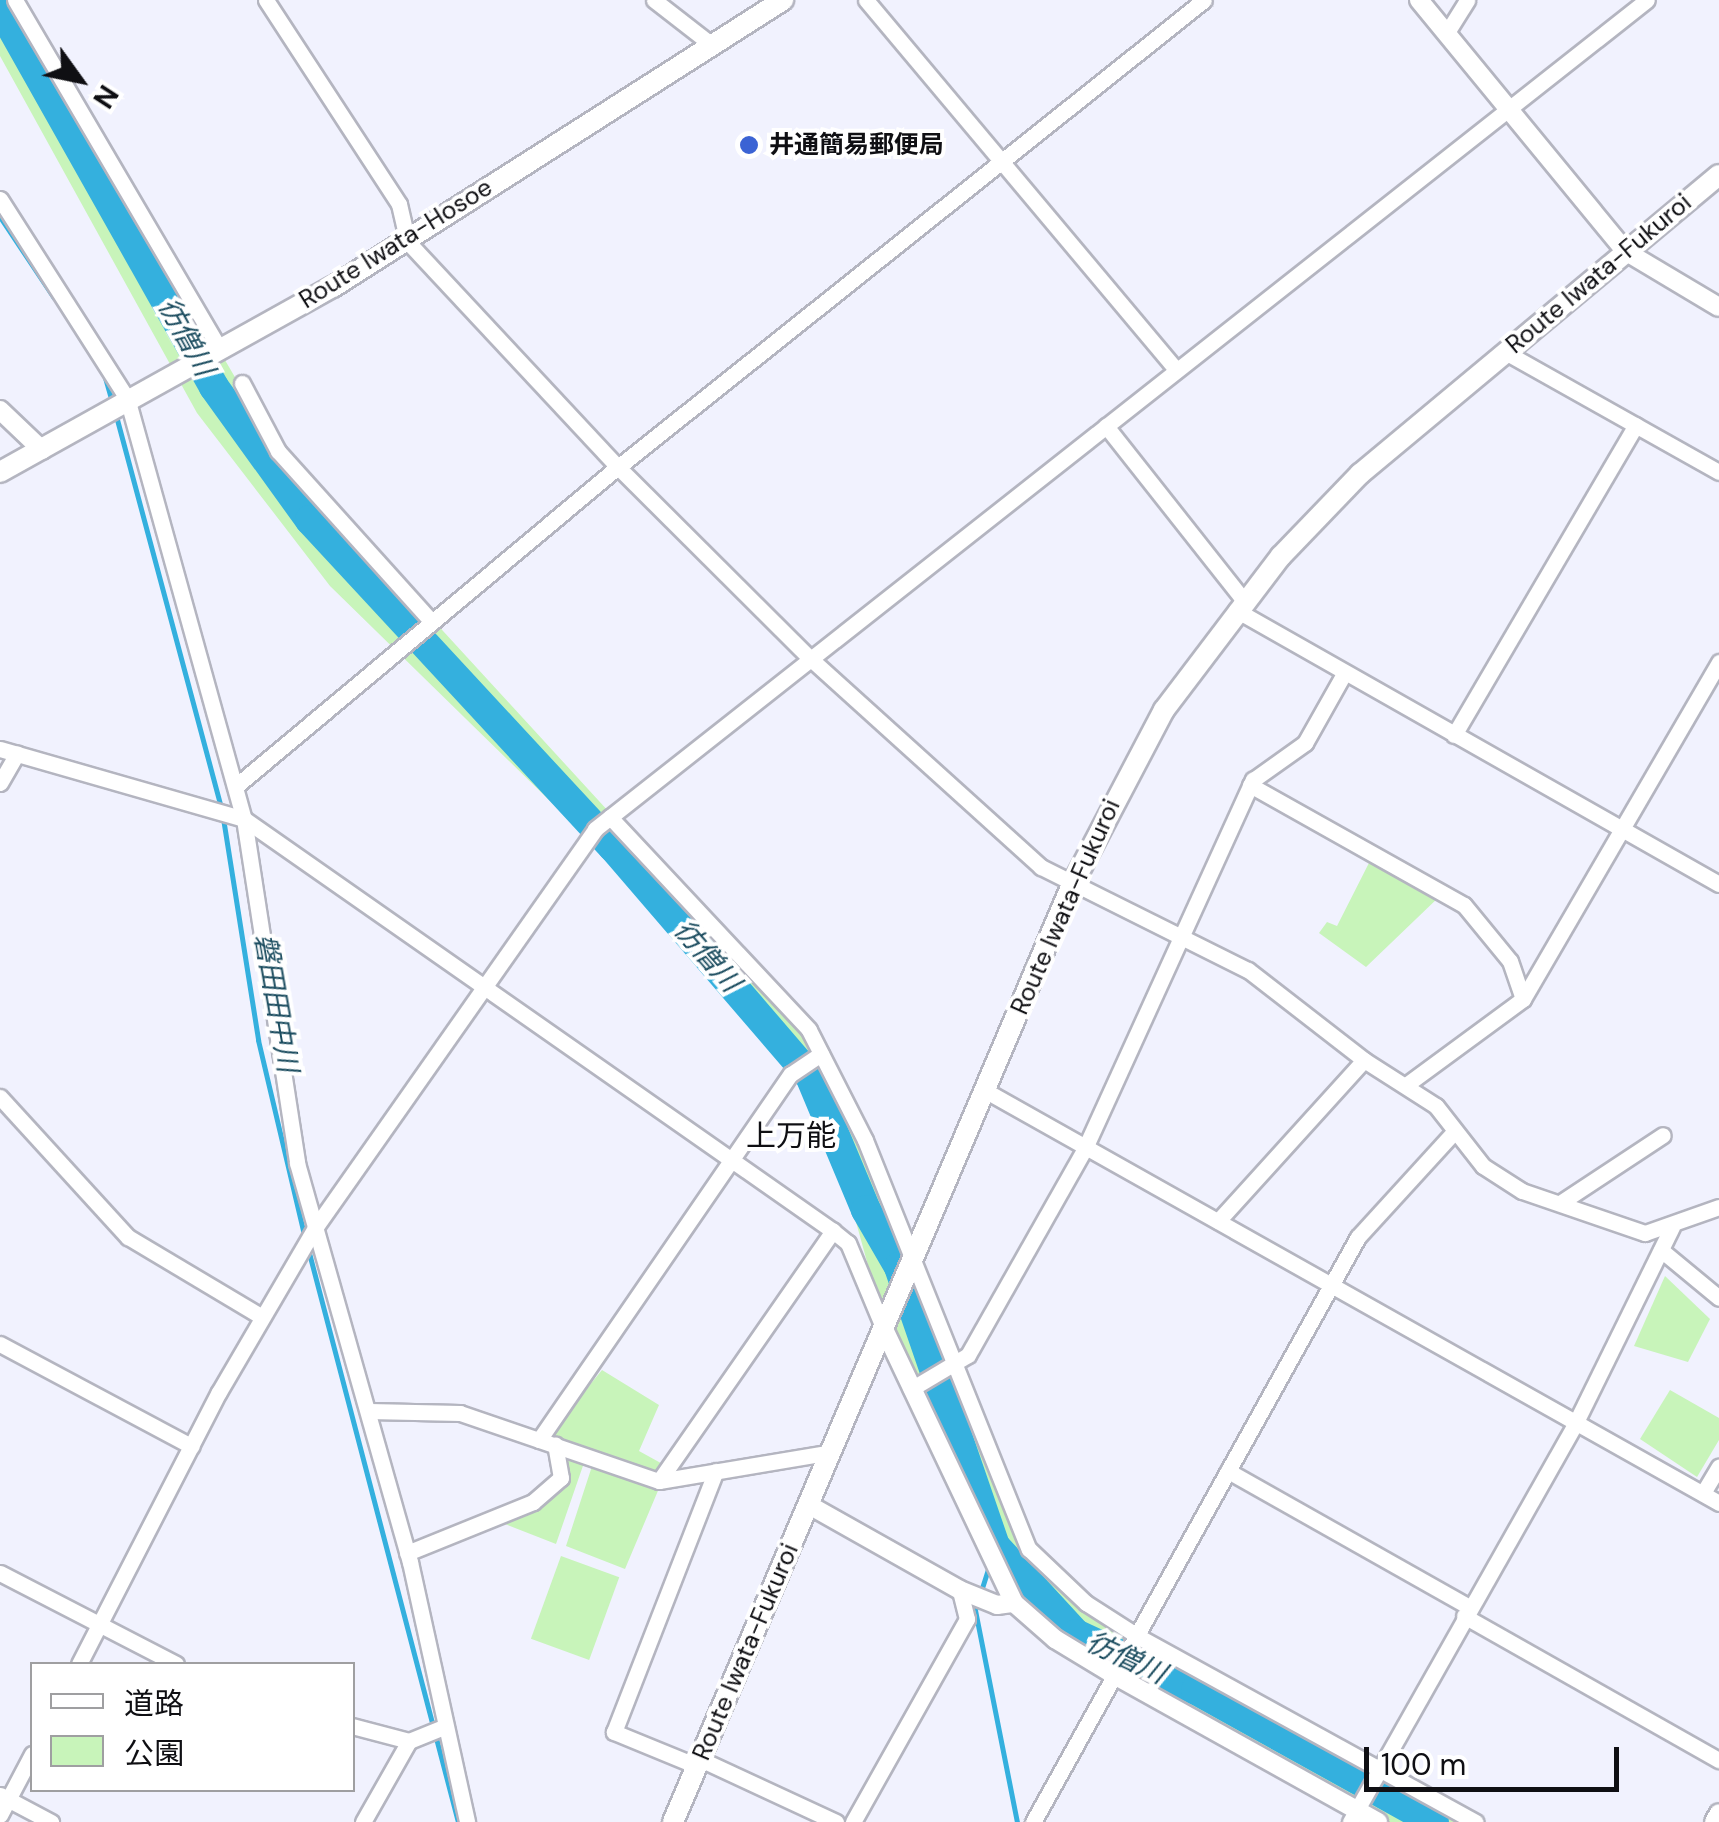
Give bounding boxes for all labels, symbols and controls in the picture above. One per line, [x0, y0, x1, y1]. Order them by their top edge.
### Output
north arrow [30, 30, 130, 130]
text: N [85, 78, 127, 115]
place label: 井通簡易郵便局 [769, 130, 944, 160]
marker: 井通簡易郵便局 [738, 134, 760, 156]
street label: Route Iwata-Hosoe [294, 173, 498, 315]
street label: Route Iwata-Fukuroi [1500, 188, 1698, 360]
water label: 彷僧川 [151, 292, 221, 382]
street label: Route Iwata-Fukuroi [1005, 795, 1127, 1019]
water label: 彷僧川 [667, 913, 747, 999]
water label: 磐田田中川 [247, 931, 305, 1075]
district label: 上万能 [746, 1118, 836, 1154]
street label: Route Iwata-Fukuroi [687, 1539, 805, 1765]
water label: 彷僧川 [1081, 1625, 1171, 1691]
legend [30, 1662, 355, 1792]
text: 道路 [124, 1684, 184, 1723]
scale bar [1369, 1727, 1624, 1789]
text: 公園 [124, 1734, 184, 1773]
text: 100 m [1381, 1745, 1466, 1784]

